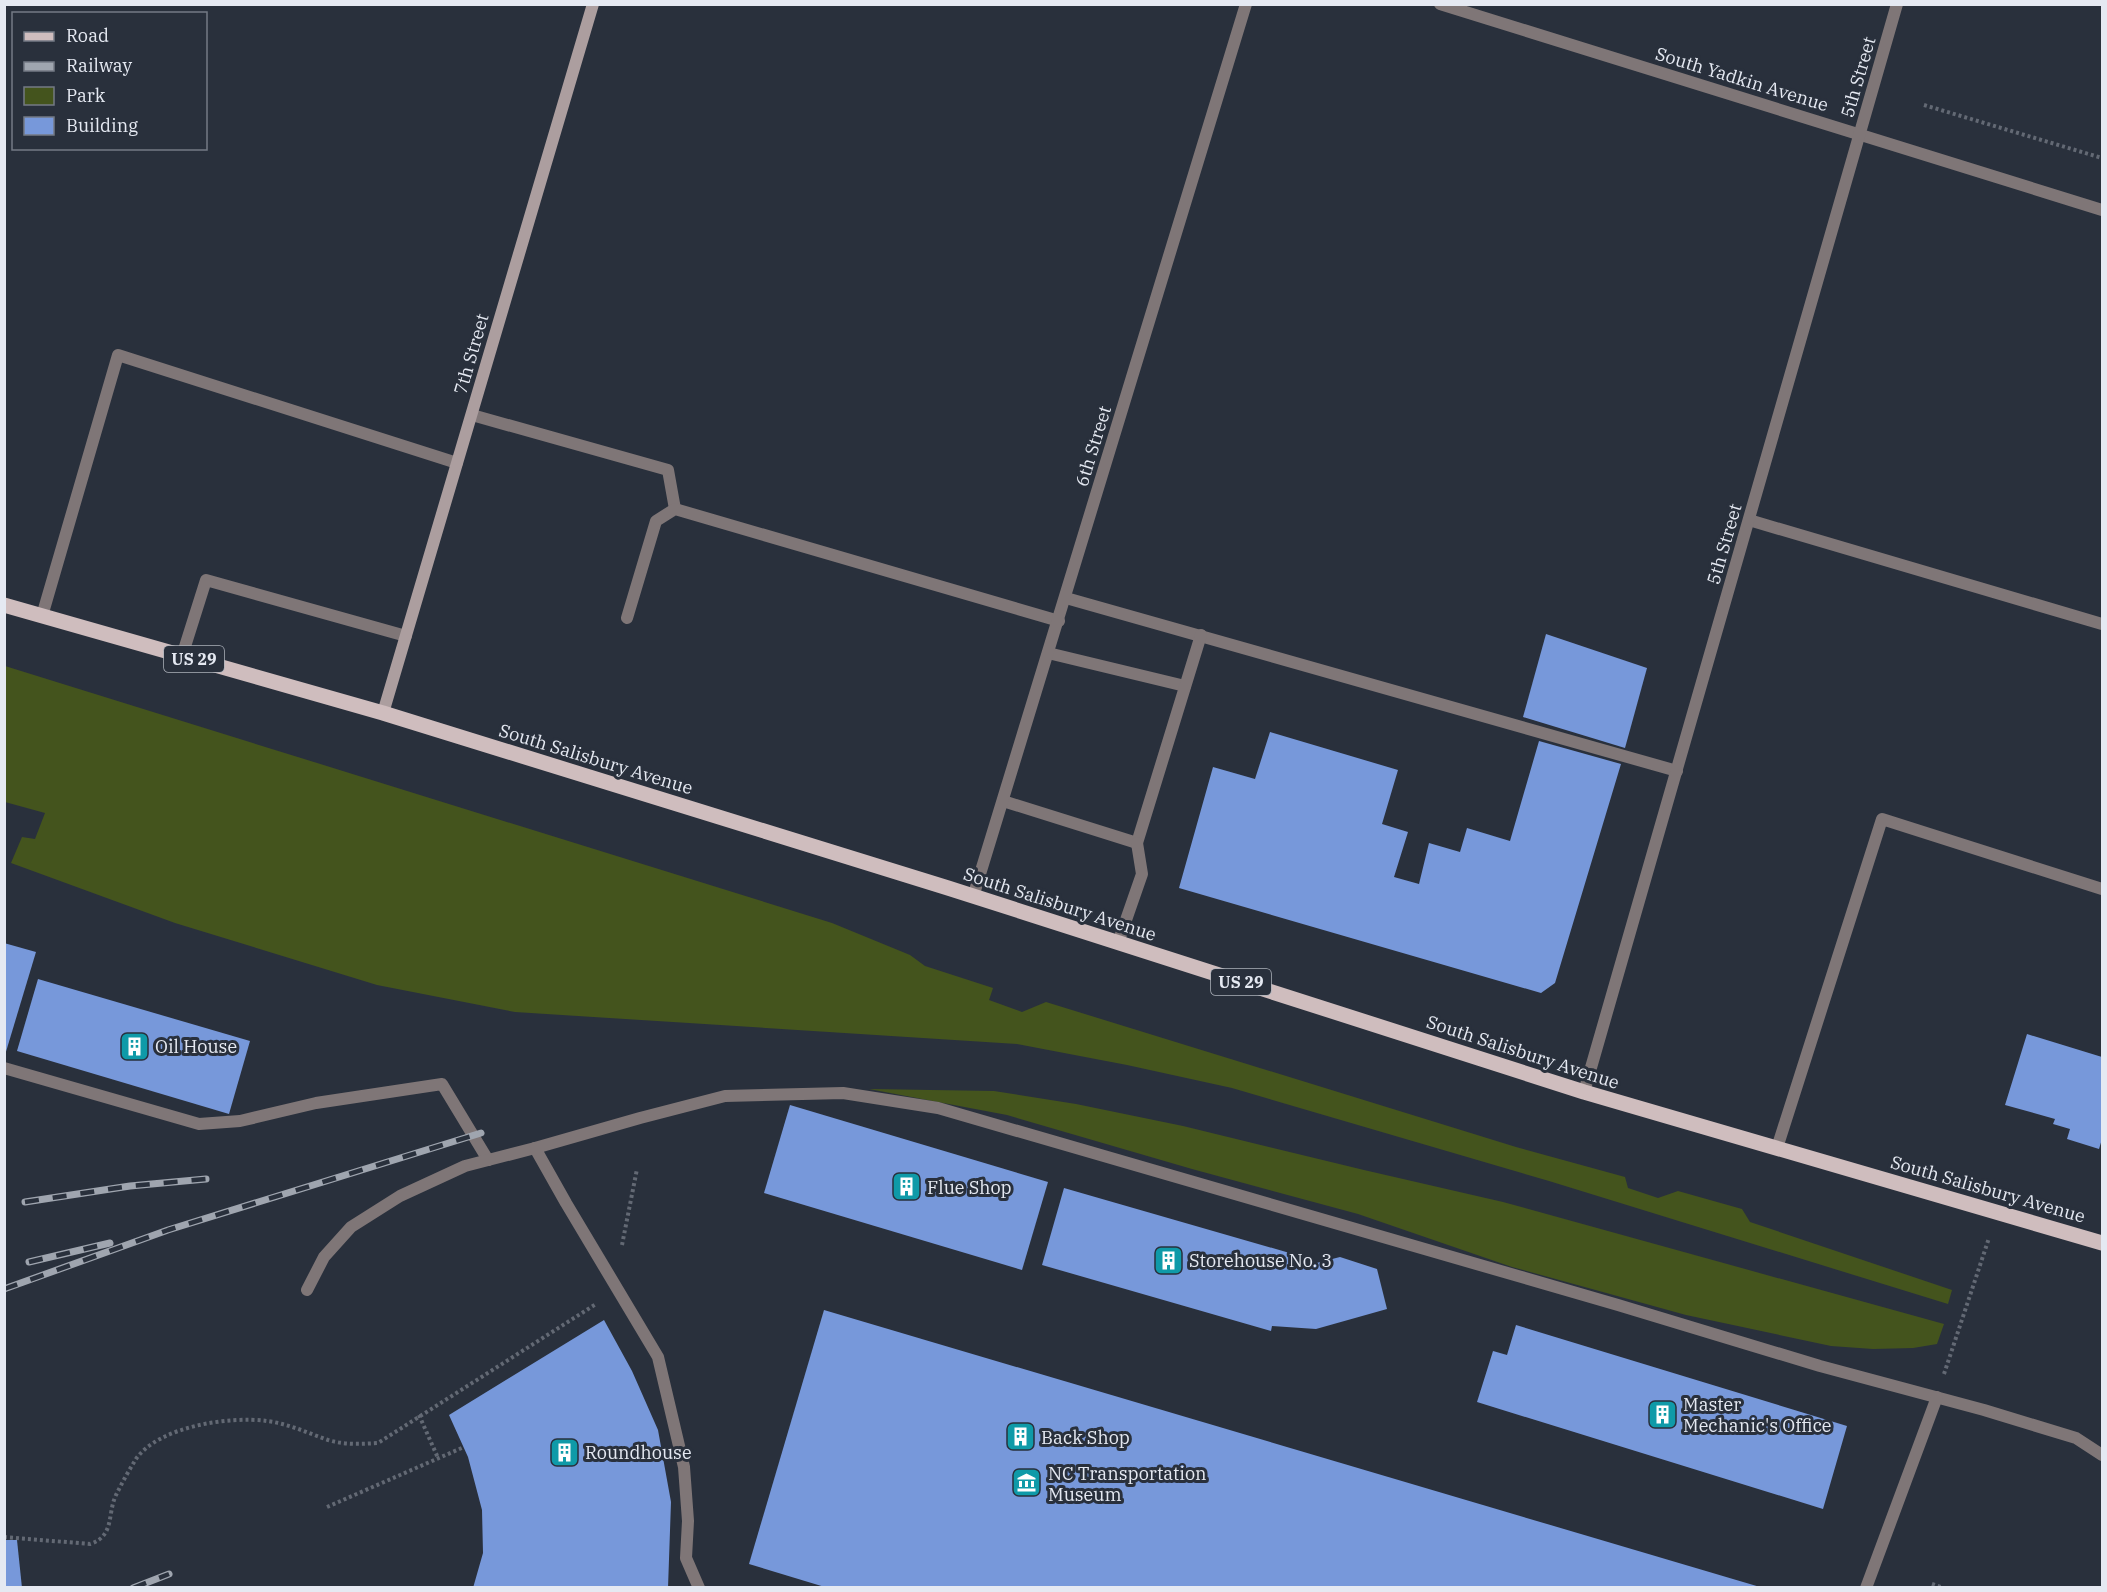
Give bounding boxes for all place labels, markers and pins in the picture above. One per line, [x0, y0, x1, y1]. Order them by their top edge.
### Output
building icon: Oil House [118, 1030, 150, 1062]
place label: Oil House [155, 1035, 237, 1058]
building icon: Flue Shop [890, 1171, 922, 1203]
place label: Flue Shop [927, 1176, 1012, 1199]
building icon: Storehouse No. 3 [1152, 1244, 1184, 1276]
place label: Storehouse No. 3 [1189, 1249, 1332, 1272]
place label: Master Mechanic's Office [1683, 1393, 1831, 1437]
building icon: Master Mechanic's Office [1646, 1398, 1678, 1430]
building icon: Back Shop [1004, 1421, 1036, 1453]
place label: Back Shop [1041, 1426, 1130, 1449]
building icon: Roundhouse [548, 1436, 580, 1468]
place label: Roundhouse [585, 1441, 692, 1464]
place label: NC Transportation Museum [1048, 1462, 1207, 1506]
museum icon: NC Transportation Museum [1011, 1467, 1043, 1499]

